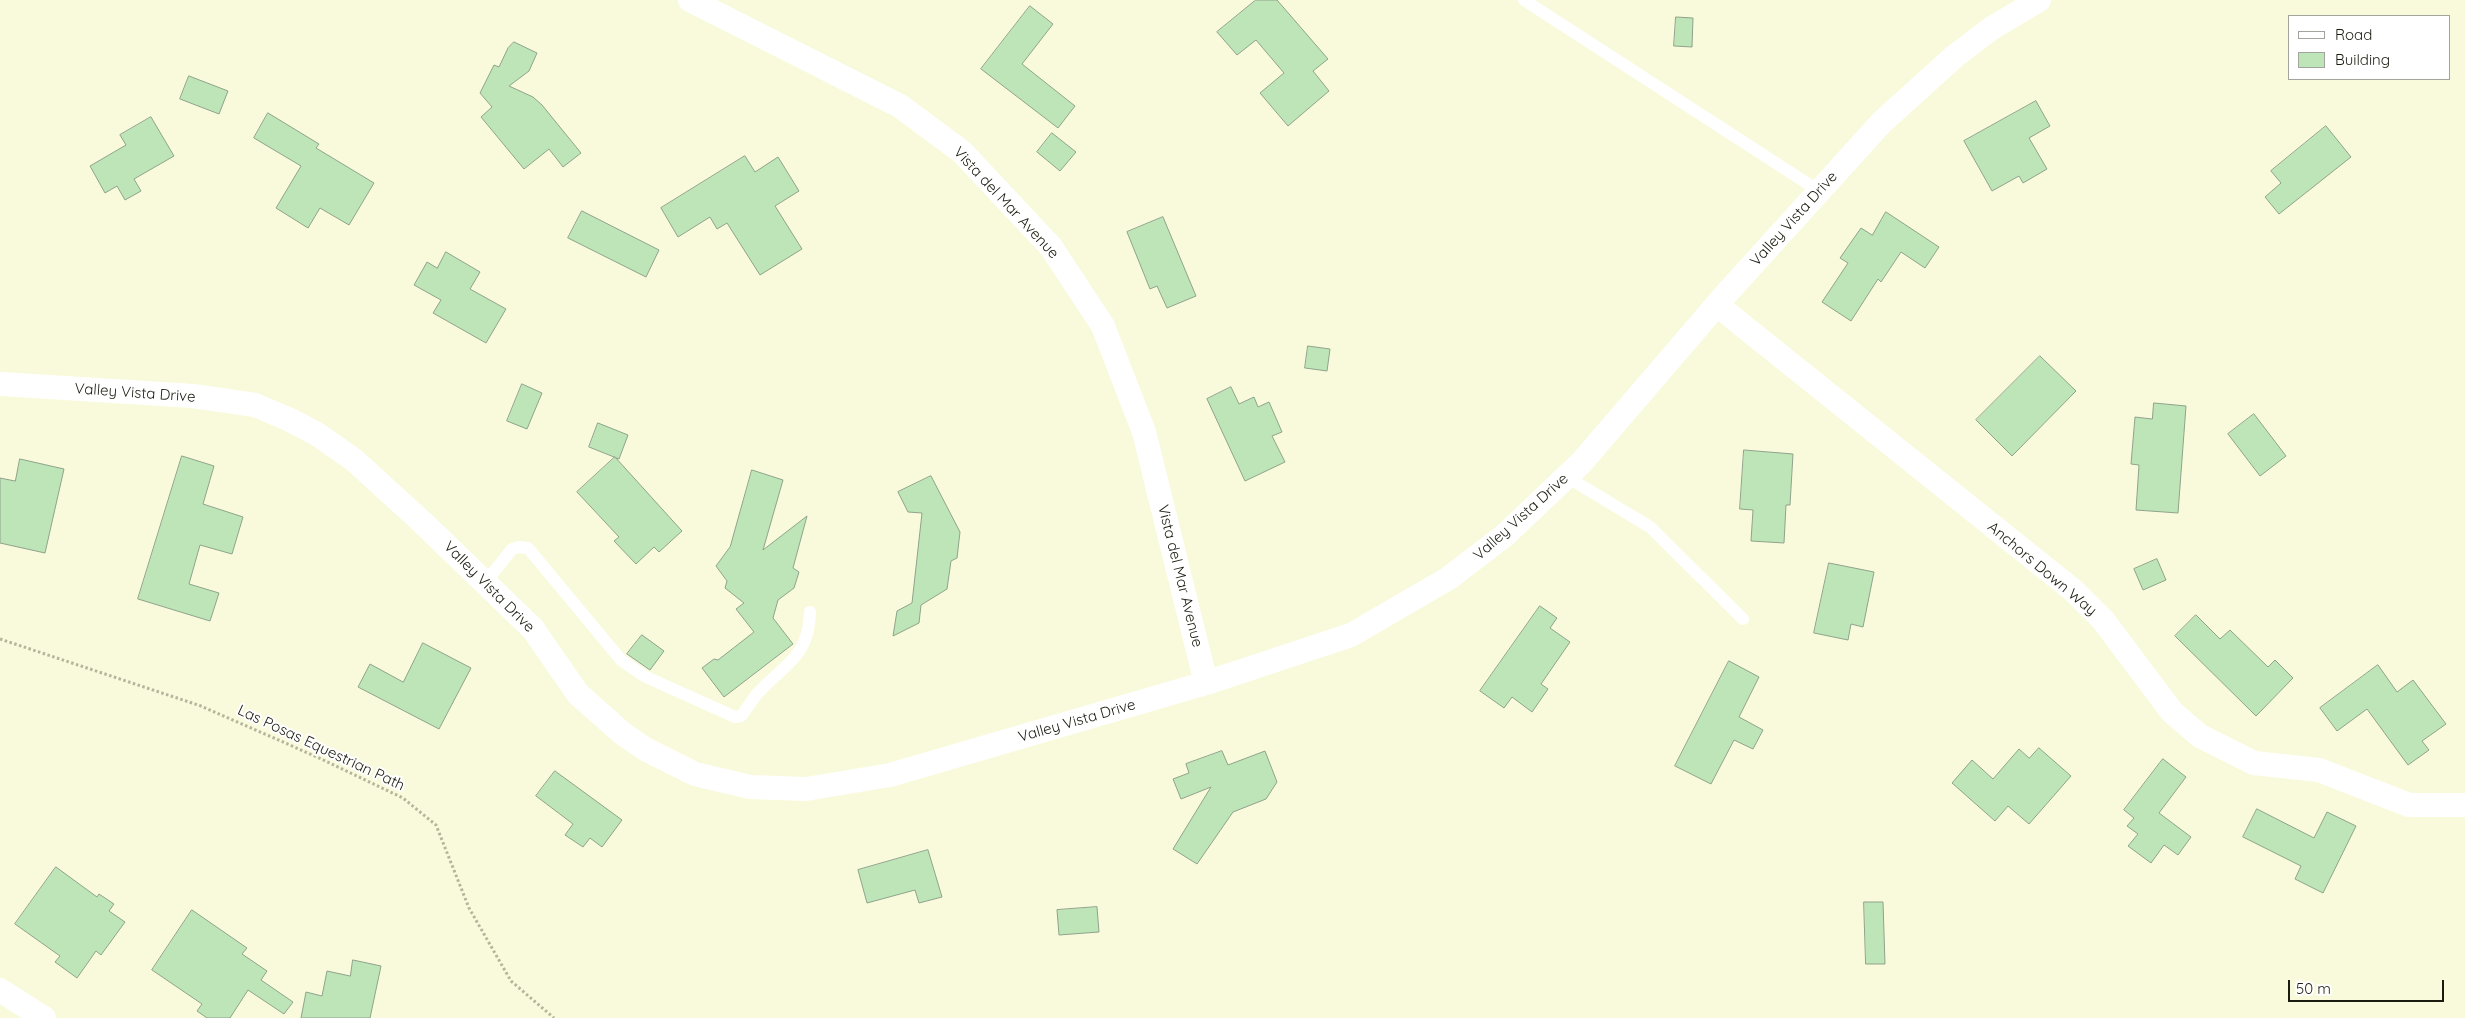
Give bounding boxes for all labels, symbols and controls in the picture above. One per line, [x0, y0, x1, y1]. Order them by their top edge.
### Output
legend [2288, 15, 2450, 80]
text: Road [2335, 25, 2372, 44]
text: Building [2335, 50, 2390, 69]
street label: Vista del Mar Avenue [950, 143, 1062, 263]
street label: Valley Vista Drive [1747, 168, 1841, 270]
street label: Valley Vista Drive [74, 380, 196, 406]
street label: Valley Vista Drive [1470, 470, 1572, 564]
street label: Vista del Mar Avenue [1154, 503, 1206, 649]
street label: Anchors Down Way [1984, 518, 2100, 620]
street label: Valley Vista Drive [440, 538, 538, 636]
street label: Valley Vista Drive [1016, 696, 1138, 746]
street label: Las Posas Equestrian Path [235, 701, 407, 795]
scale bar [2290, 970, 2446, 1002]
text: 50 m [2296, 979, 2331, 998]

